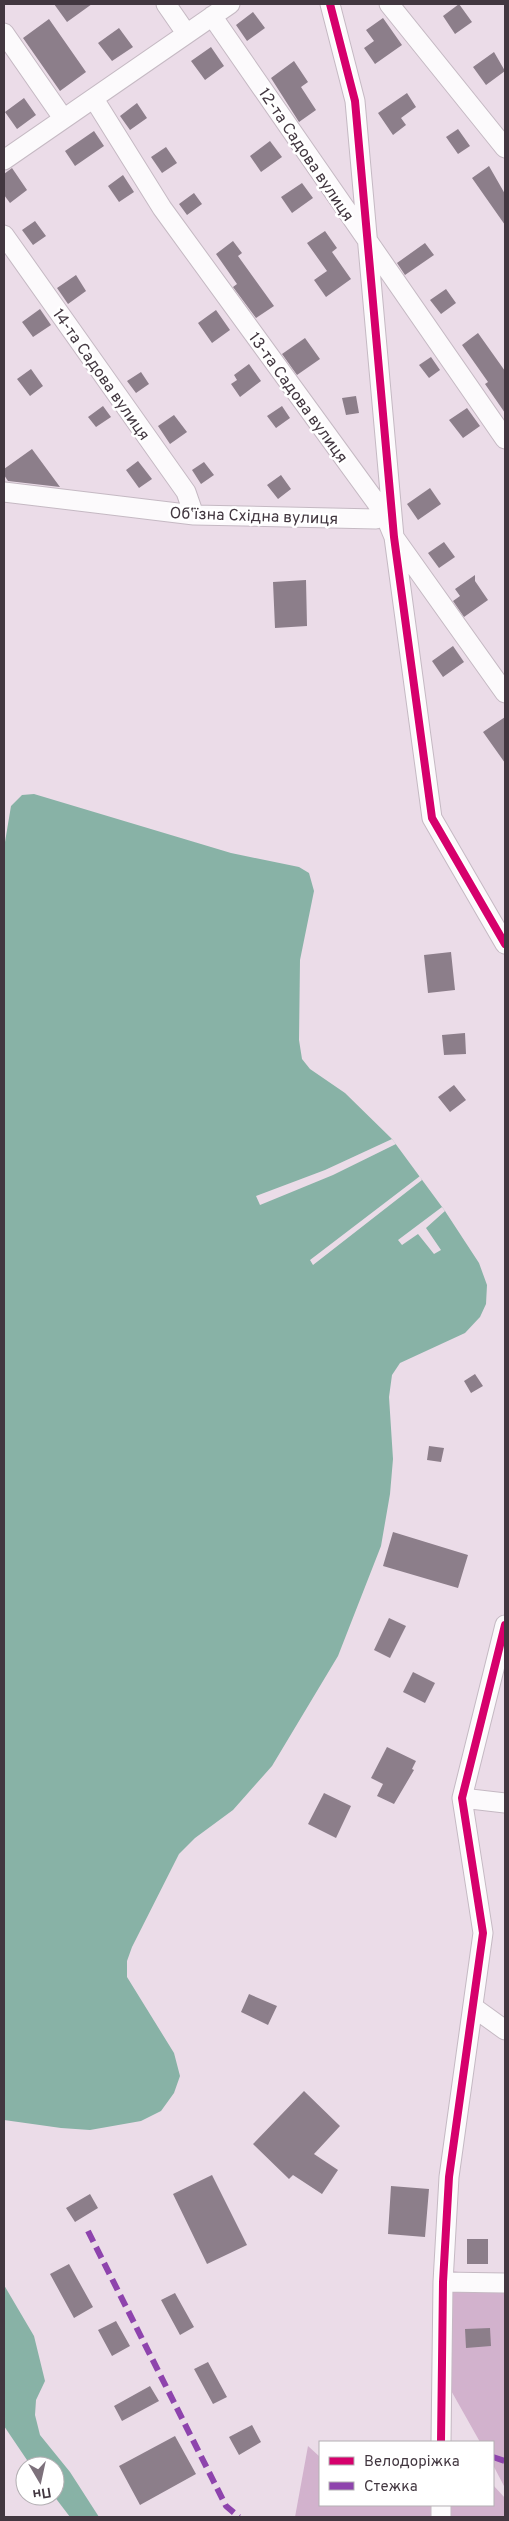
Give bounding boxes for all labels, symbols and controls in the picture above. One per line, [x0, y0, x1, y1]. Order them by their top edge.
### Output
street label: 12-та Садова вулиця [253, 85, 357, 226]
street label: 14-та Садова вулиця [47, 305, 153, 445]
street label: 13-та Садова вулиця [243, 329, 351, 467]
street label: Обʼїзна Східна вулиця [169, 504, 339, 530]
legend [319, 2441, 494, 2506]
text: Велодоріжка [364, 2453, 460, 2472]
north arrow [15, 2456, 65, 2506]
text: Стежка [364, 2478, 418, 2497]
text: Пн [31, 2482, 52, 2502]

